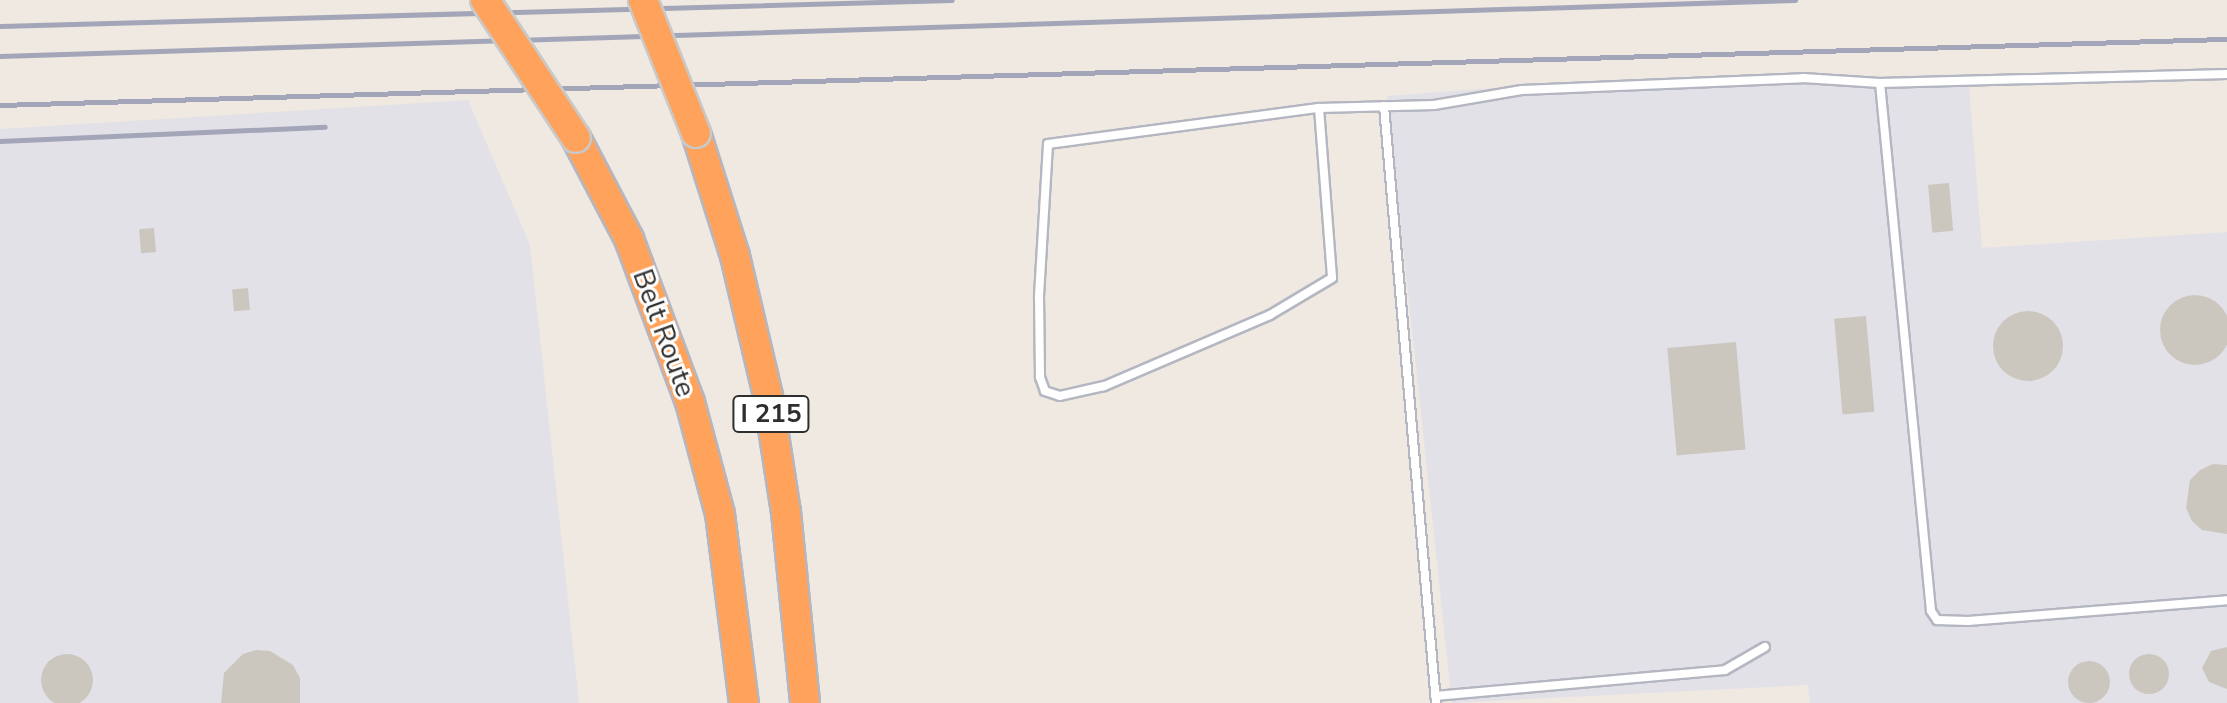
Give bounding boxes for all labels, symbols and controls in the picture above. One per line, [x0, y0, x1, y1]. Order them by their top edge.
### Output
street label: Belt Route [625, 265, 703, 401]
road number: I 215 [731, 392, 811, 436]

